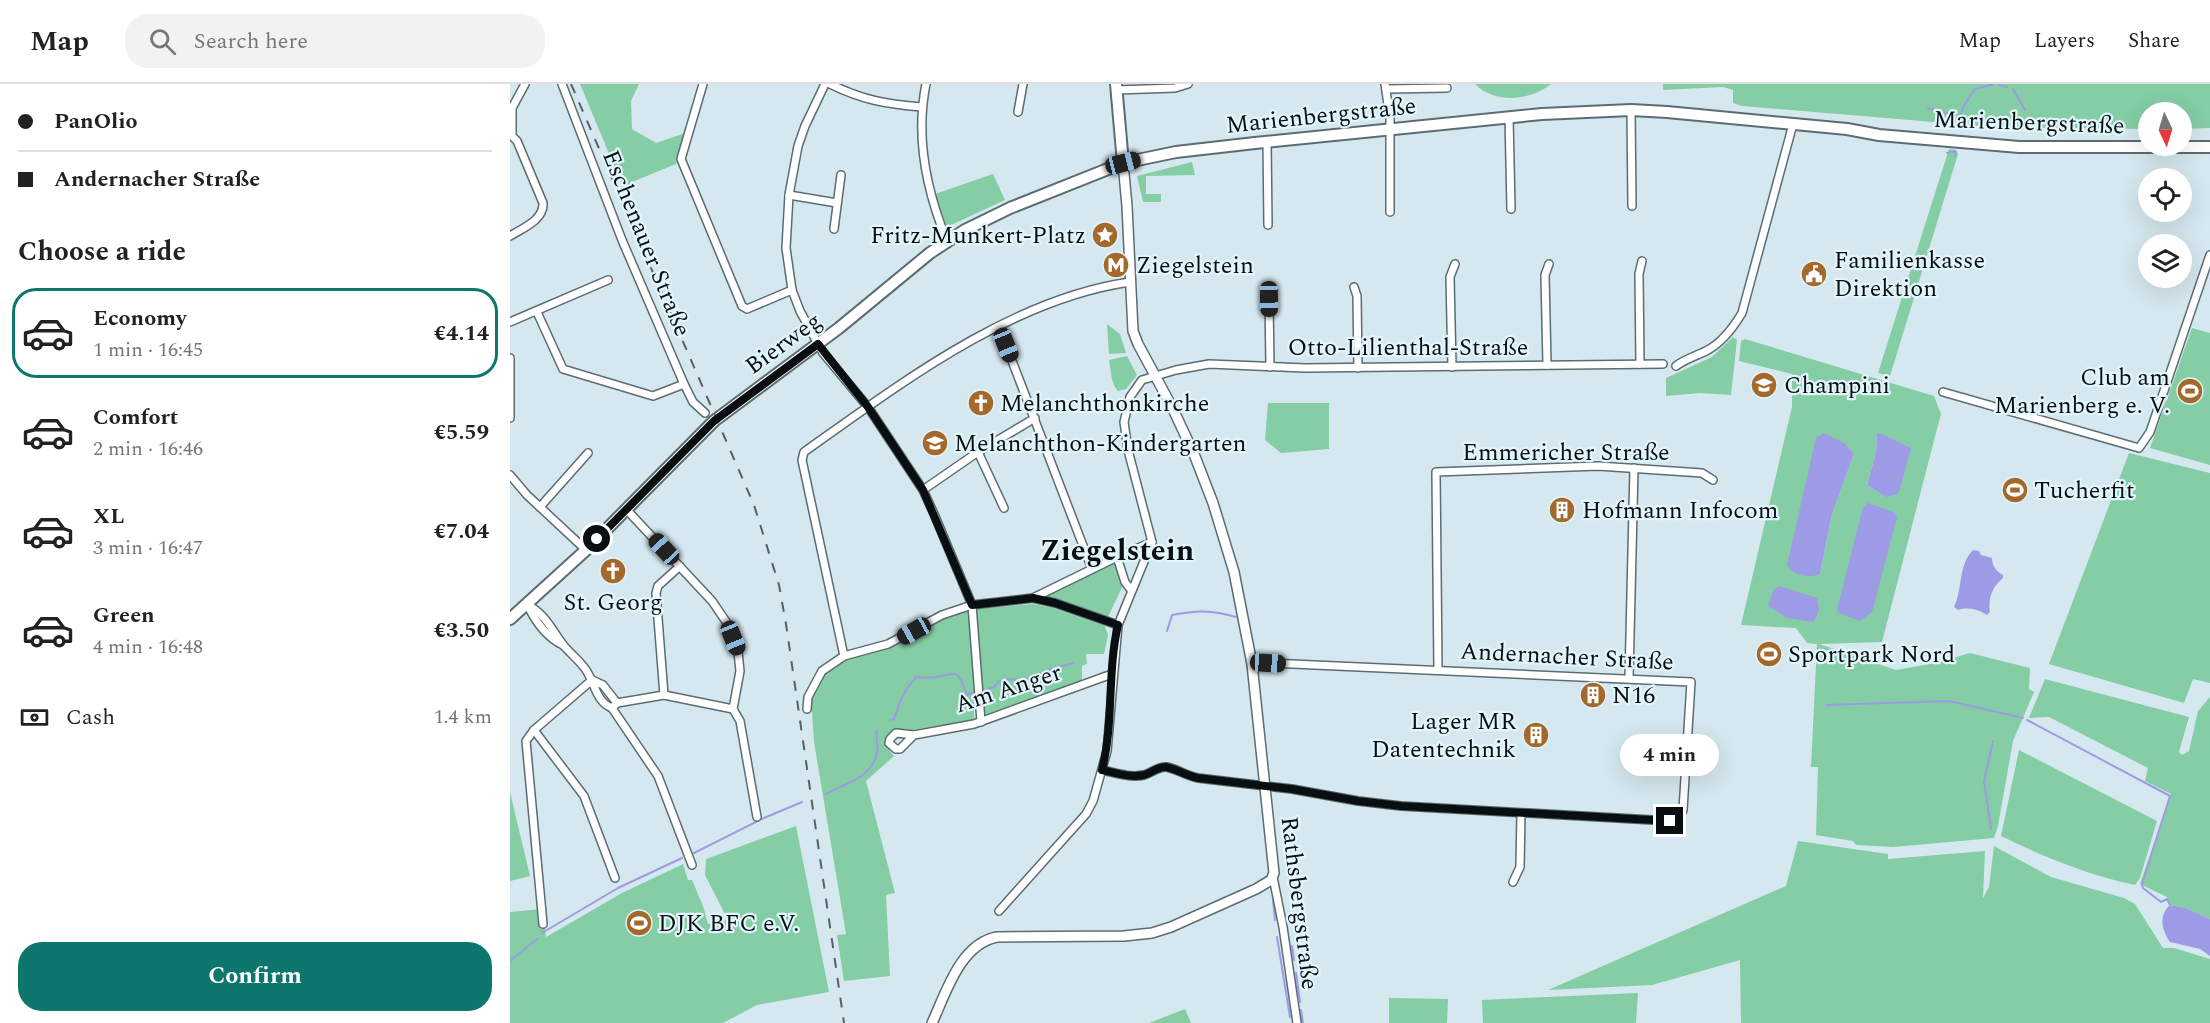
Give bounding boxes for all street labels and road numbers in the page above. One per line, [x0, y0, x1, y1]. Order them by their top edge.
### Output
street label: Marienbergstraße [1224, 88, 1418, 144]
street label: Marienbergstraße [1933, 102, 2125, 144]
street label: Eschenauer Straße [592, 145, 700, 342]
street label: Bierweg [738, 304, 829, 384]
street label: Otto-Lilienthal-Straße [1288, 330, 1528, 366]
street label: Emmericher Straße [1462, 435, 1670, 471]
street label: Andernacher Straße [1459, 633, 1675, 681]
street label: Am Anger [950, 655, 1066, 723]
street label: Rathsbergstraße [1271, 814, 1328, 992]

